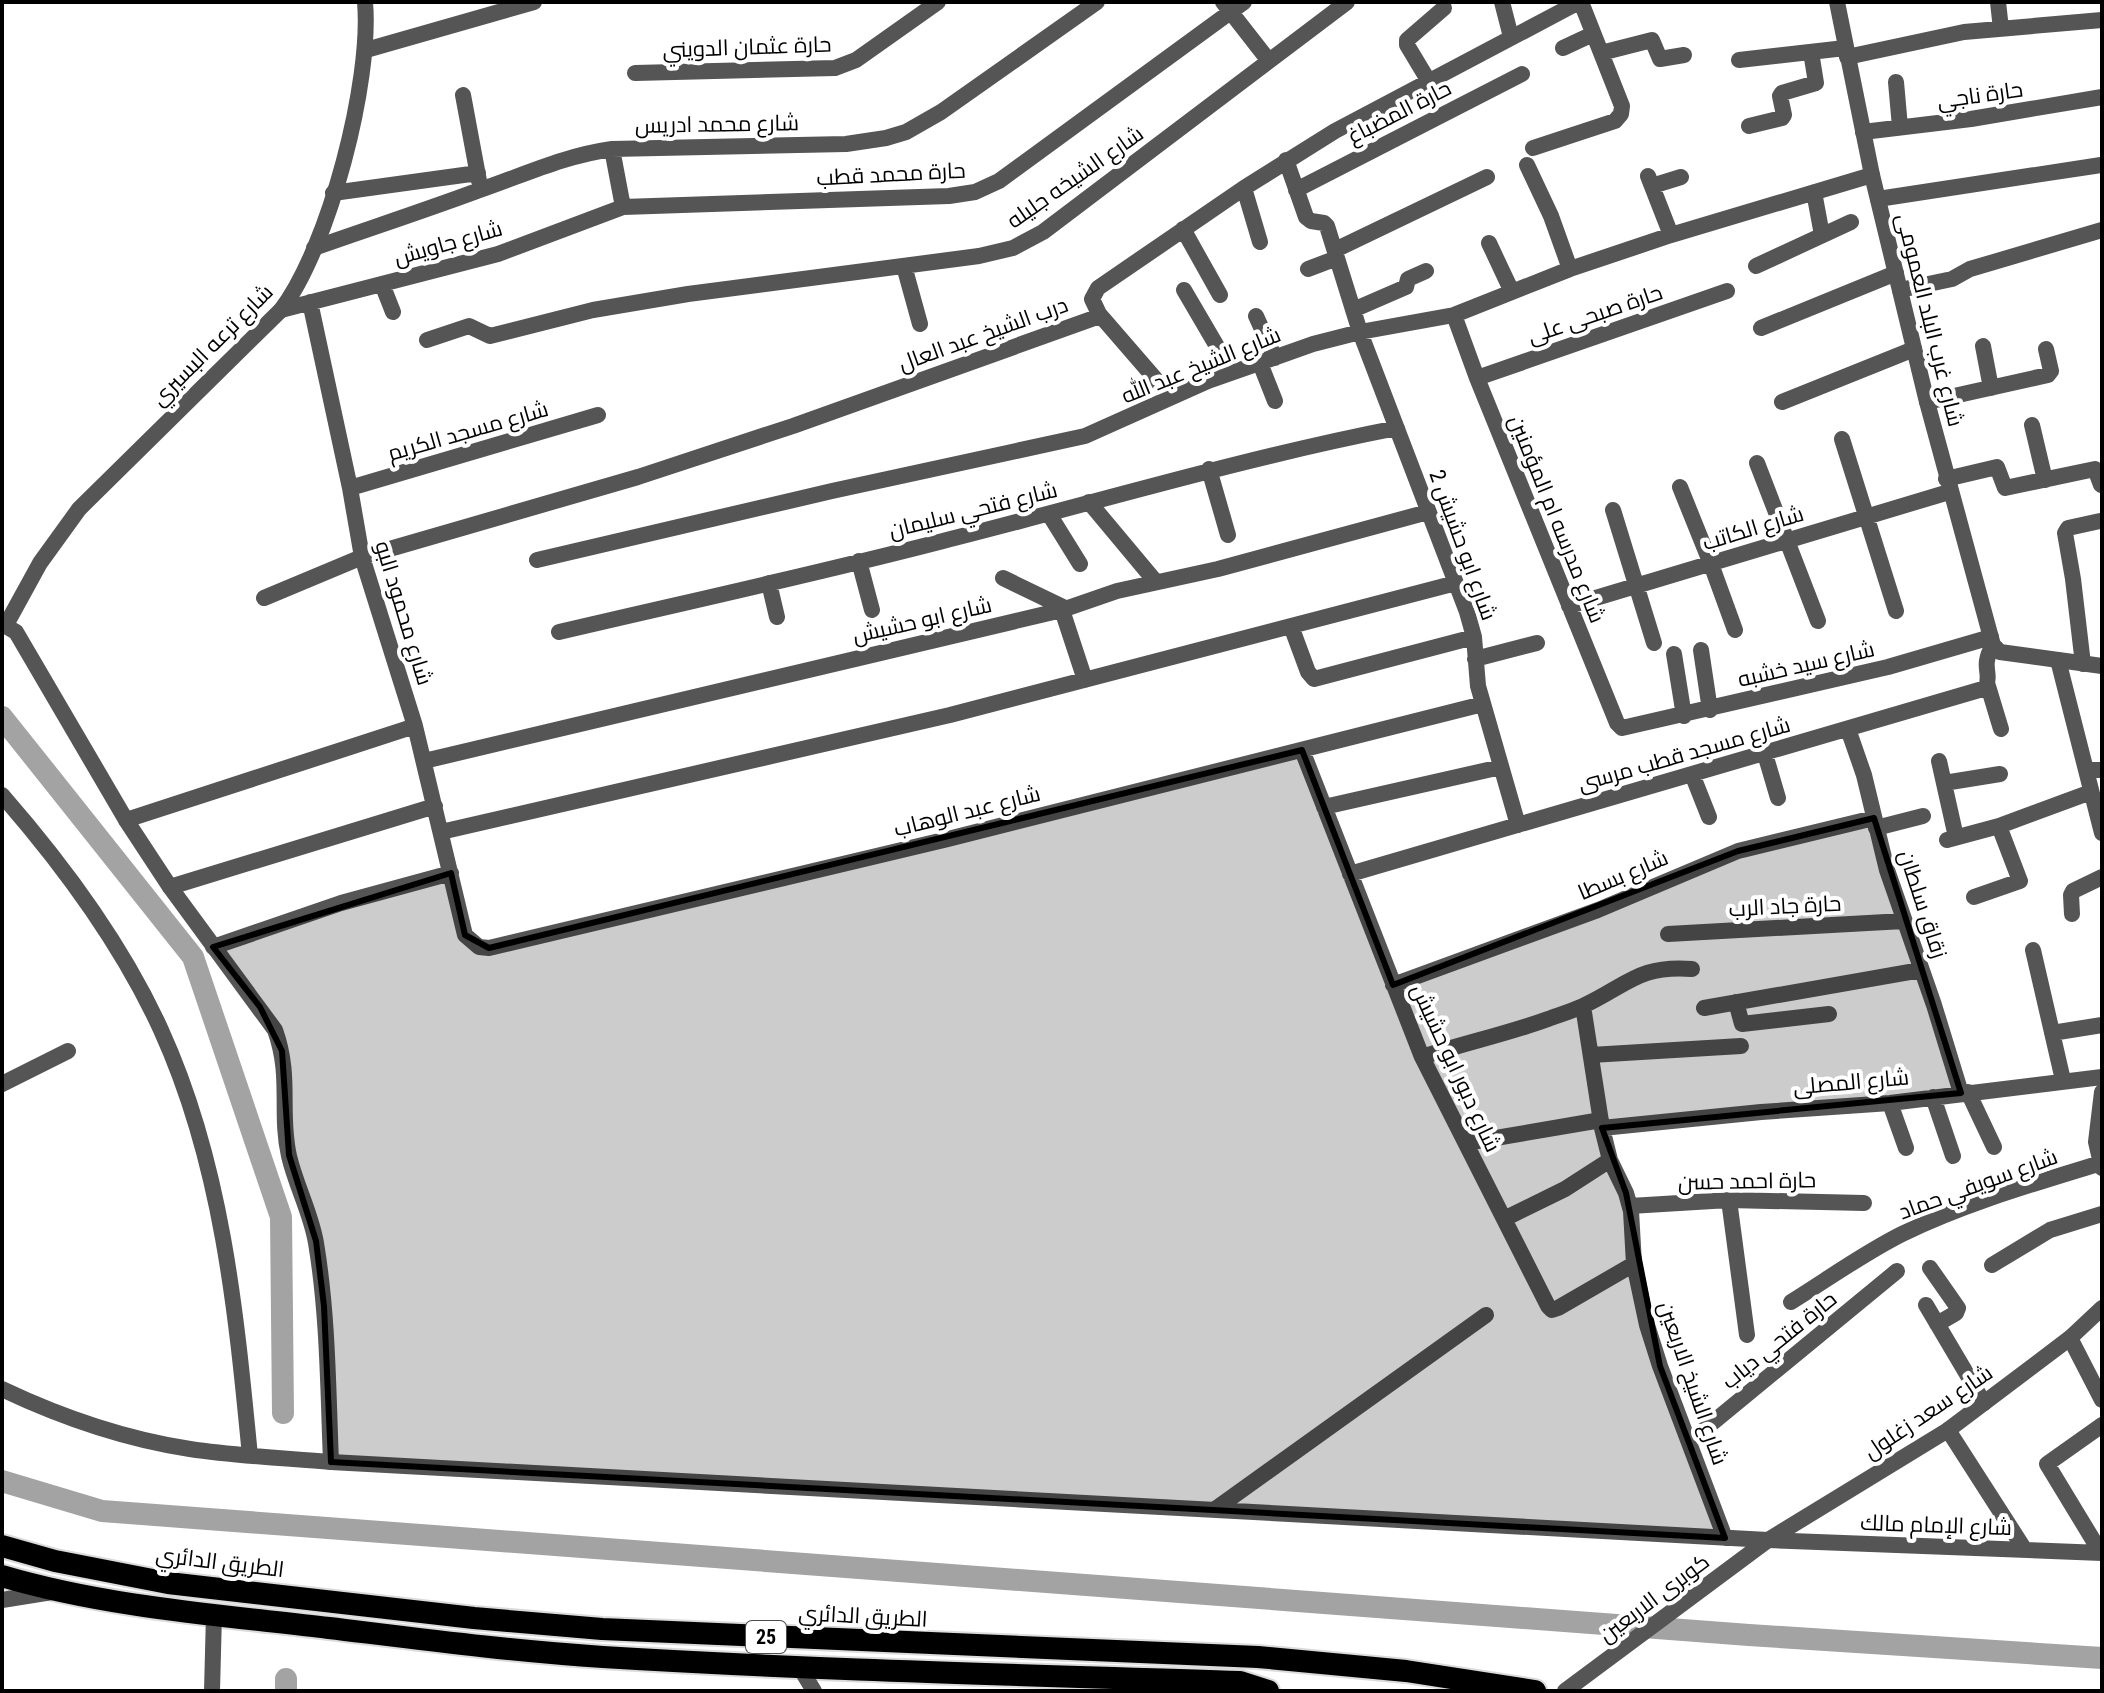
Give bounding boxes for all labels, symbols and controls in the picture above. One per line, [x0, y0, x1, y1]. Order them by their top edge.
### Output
street label: حارة عثمان الدويني [662, 32, 832, 66]
street label: حارة المضباغ [1343, 75, 1456, 151]
street label: حارة ناجي [1935, 77, 2025, 117]
street label: شارع محمد ادريس [635, 110, 799, 140]
street label: شارع الشيخه جليله [1002, 121, 1149, 235]
street label: حارة محمد قطب [816, 158, 966, 190]
street label: شارع غرب البلد العمومى [1889, 211, 1969, 430]
street label: شارع جاويش [391, 216, 506, 272]
street label: شارع ترعه البسيري [146, 279, 281, 414]
street label: حارة صبحى على [1524, 279, 1666, 350]
street label: درب الشيخ عبد العال [895, 292, 1072, 378]
street label: شارع الشيخ عبد الله [1117, 320, 1285, 410]
street label: شارع مسجد الكريم [385, 396, 552, 469]
street label: شارع مدرسه ام المؤمنين [1501, 411, 1610, 628]
street label: شارع ابو حشيش 2 [1422, 466, 1502, 624]
street label: شارع فتحي سليمان [886, 477, 1061, 547]
street label: شارع الكاتب [1699, 501, 1807, 557]
street label: شارع محمود البو [368, 538, 438, 689]
street label: شارع ابو حشيش [850, 592, 995, 650]
street label: شارع سيد خشبه [1735, 636, 1877, 694]
street label: شارع مسجد قطب مرسى [1575, 712, 1794, 798]
street label: شارع عبد الوهاب [891, 781, 1043, 843]
street label: شارع بسطا [1574, 845, 1673, 907]
street label: زقاق سلطان [1893, 847, 1952, 962]
street label: حارة جاد الرب [1728, 891, 1842, 921]
street label: شارع دبور ابو حشيش [1404, 980, 1506, 1157]
street label: شارع المصلى [1792, 1064, 1910, 1102]
street label: شارع سويفي حماد [1895, 1144, 2062, 1228]
street label: حارة احمد حسن [1678, 1167, 1816, 1196]
street label: حارة فتحي دياب [1717, 1286, 1844, 1397]
street label: شارع الشيخ الاربعين [1651, 1298, 1733, 1469]
street label: شارع سعد زغلول [1859, 1360, 1998, 1466]
street label: شارع الإمام مالك [1860, 1510, 2012, 1543]
street label: الطريق الدائري [154, 1542, 286, 1586]
street label: كوبرى الاربعين [1594, 1549, 1715, 1648]
street label: الطريق الدائري [798, 1600, 928, 1636]
road number: 25 [746, 1621, 786, 1653]

